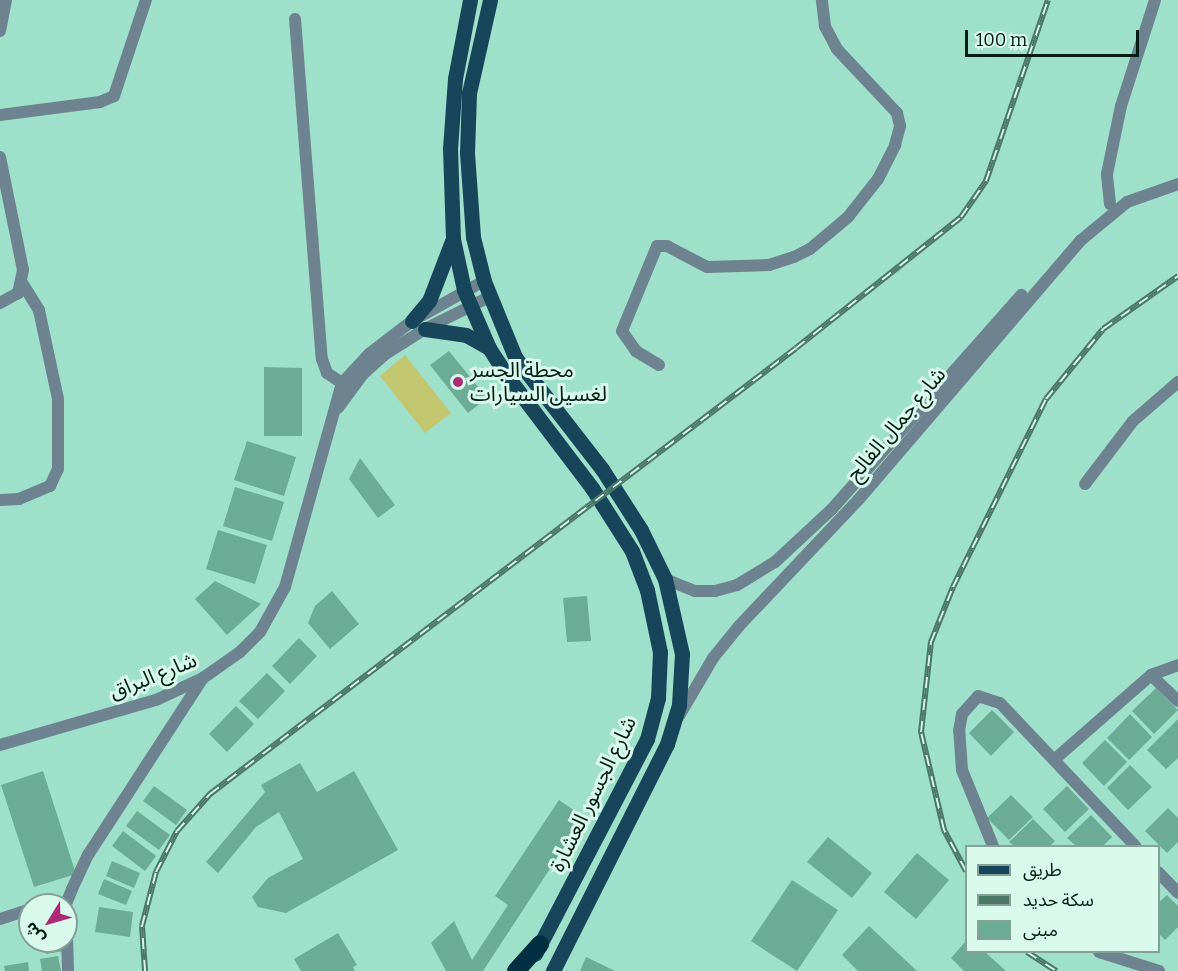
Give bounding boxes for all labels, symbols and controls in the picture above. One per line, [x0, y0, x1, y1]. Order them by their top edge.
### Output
scale bar [968, 18, 1142, 56]
text: 100 m [976, 29, 1027, 51]
place label: محطة الجسر لغسيل السيارات [470, 357, 607, 407]
street label: شارع جمال الفالح [841, 362, 951, 486]
marker: محطة الجسر لغسيل السيارات [451, 375, 465, 389]
street label: شارع البراق [106, 647, 200, 705]
street label: شارع الجسور العشارة [545, 712, 641, 876]
legend [965, 845, 1160, 953]
text: طريق [1023, 859, 1062, 881]
text: سكة حديد [1023, 889, 1094, 911]
north arrow [18, 893, 78, 953]
text: ش [21, 918, 49, 947]
text: مبنى [1023, 919, 1058, 941]

